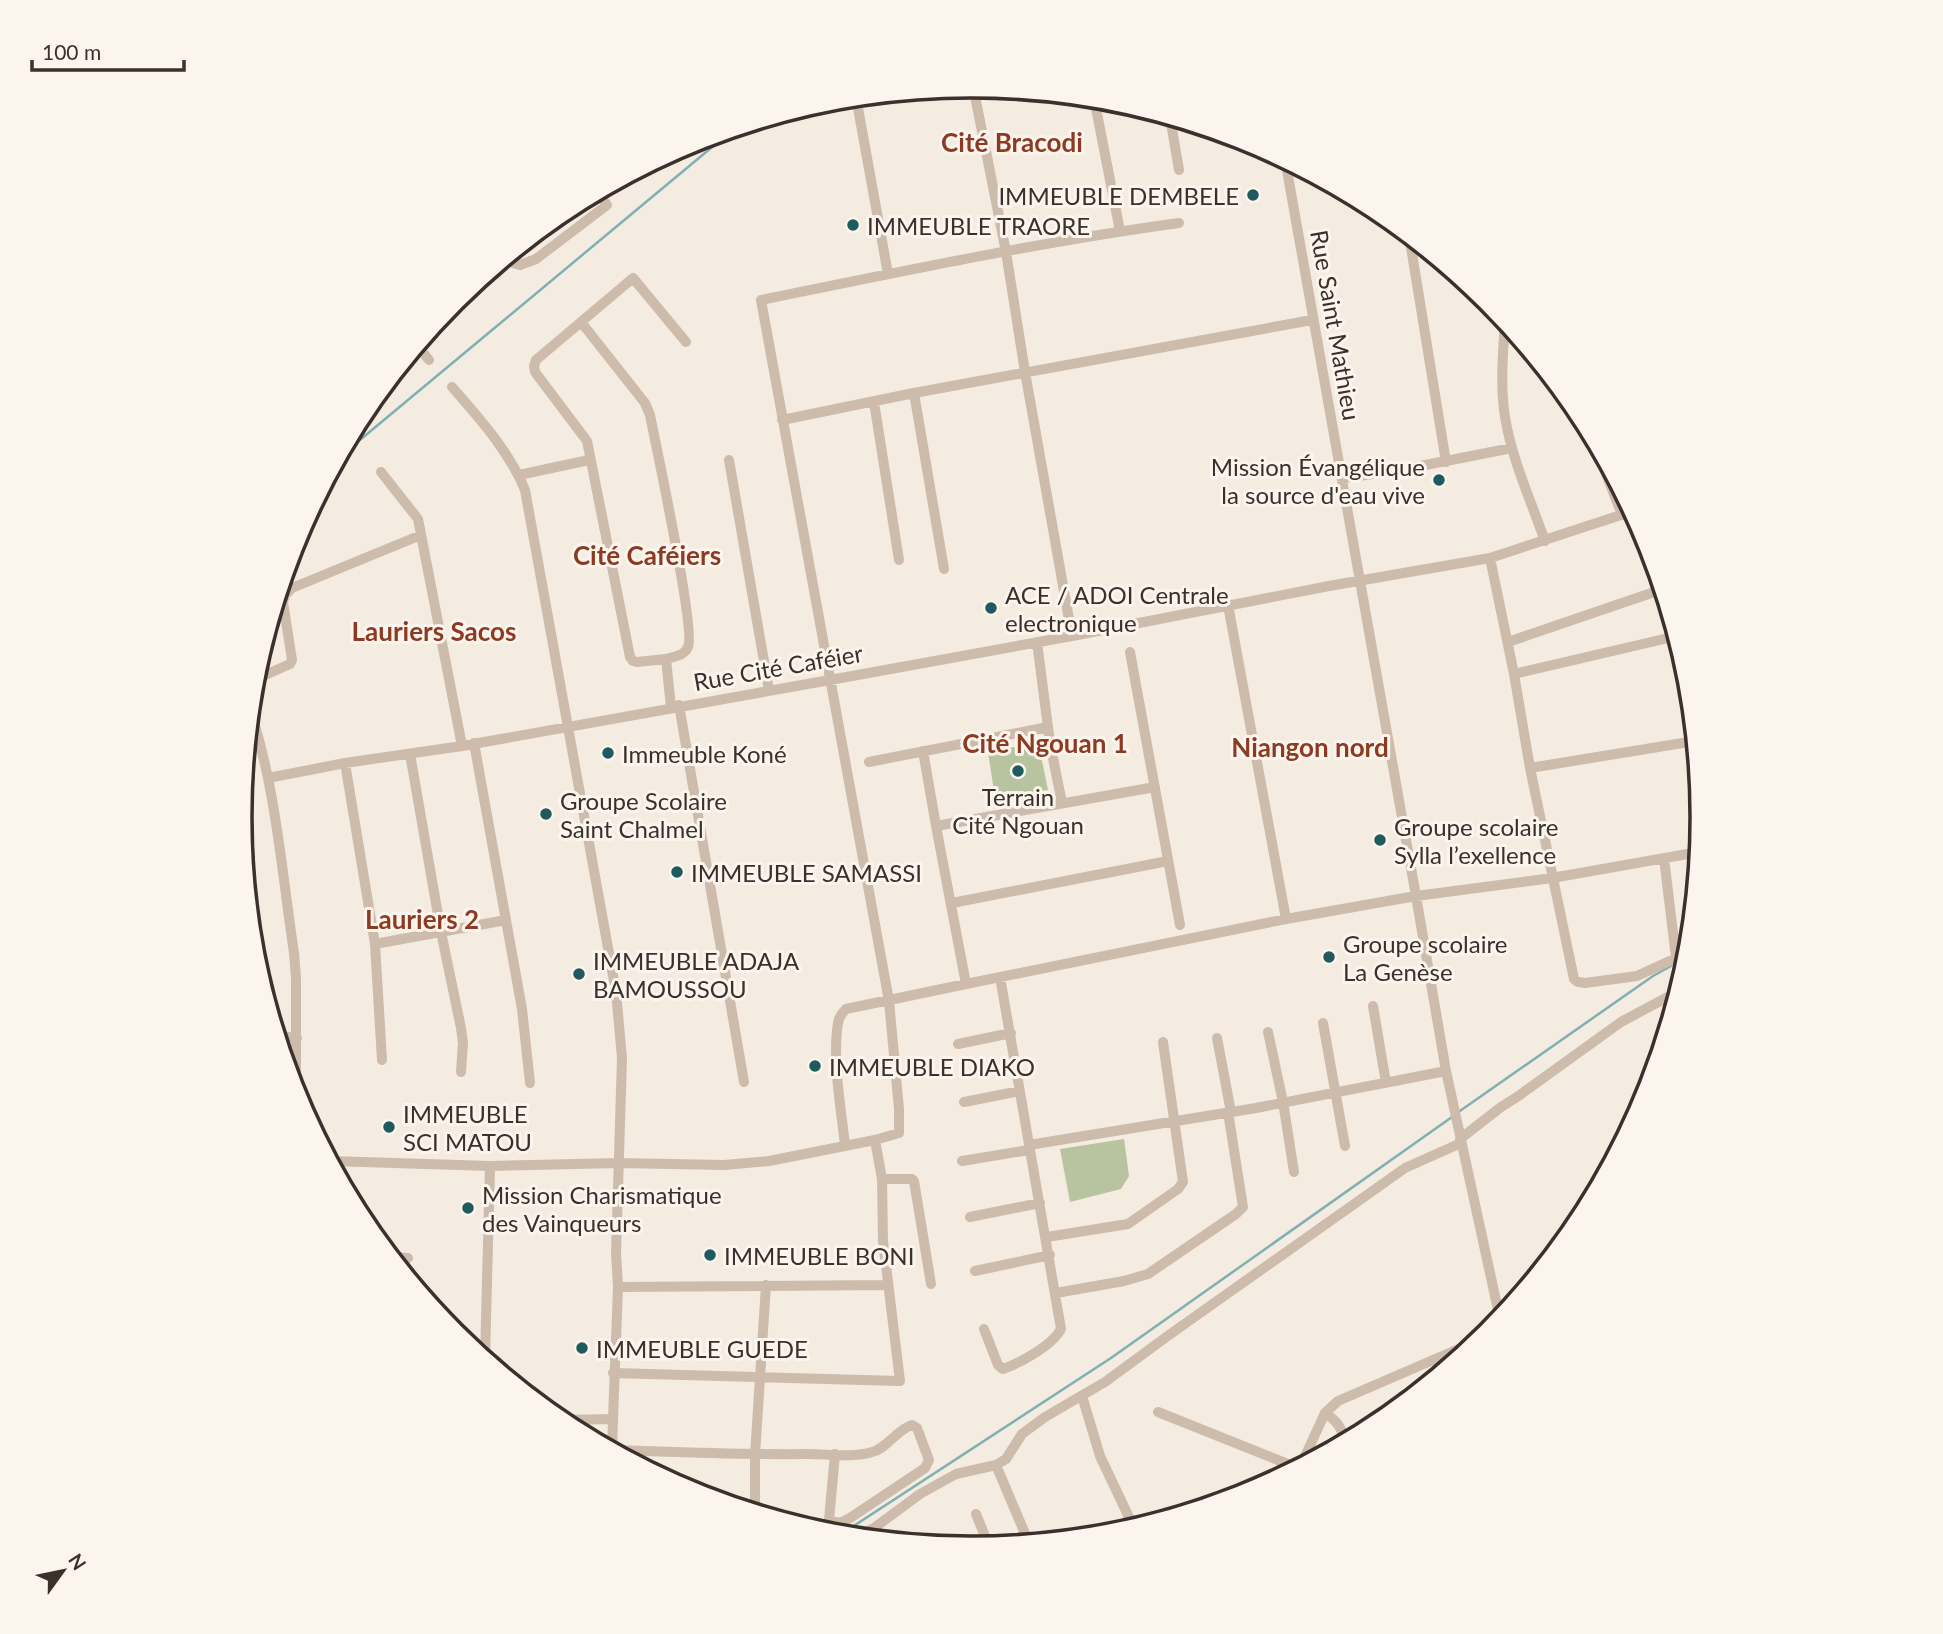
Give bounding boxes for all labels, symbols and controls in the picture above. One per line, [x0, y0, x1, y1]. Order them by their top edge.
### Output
scale bar [32, 28, 184, 72]
text: 100 m [42, 39, 101, 64]
district label: Cité Bracodi [941, 126, 1083, 158]
place label: IMMEUBLE DEMBELE [998, 181, 1239, 210]
marker: IMMEUBLE DEMBELE [1245, 187, 1261, 203]
place label: IMMEUBLE TRAORE [867, 211, 1090, 240]
marker: IMMEUBLE TRAORE [845, 217, 861, 233]
street label: Rue Saint Mathieu [1305, 228, 1367, 422]
place label: Mission Évangélique la source d'eau vive [1211, 452, 1425, 509]
marker: Mission Évangélique la source d'eau vive [1431, 472, 1447, 488]
district label: Cité Caféiers [573, 539, 721, 571]
place label: ACE / ADOI Centrale electronique [1005, 580, 1229, 637]
marker: ACE / ADOI Centrale electronique [983, 600, 999, 616]
district label: Lauriers Sacos [352, 615, 516, 647]
street label: Rue Cité Caféier [691, 638, 865, 696]
district label: Cité Ngouan 1 [962, 727, 1128, 759]
district label: Niangon nord [1231, 731, 1389, 763]
place label: Immeuble Koné [622, 739, 787, 768]
marker: Immeuble Koné [600, 745, 616, 761]
marker: Terrain Cité Ngouan [1010, 763, 1026, 779]
place label: Terrain Cité Ngouan [952, 782, 1084, 839]
place label: Groupe Scolaire Saint Chalmel [560, 786, 727, 843]
marker: Groupe Scolaire Saint Chalmel [538, 806, 554, 822]
place label: Groupe scolaire Sylla l’exellence [1394, 812, 1558, 869]
marker: Groupe scolaire Sylla l’exellence [1372, 832, 1388, 848]
place label: IMMEUBLE SAMASSI [691, 858, 922, 887]
marker: IMMEUBLE SAMASSI [669, 864, 685, 880]
district label: Lauriers 2 [365, 903, 479, 935]
place label: Groupe scolaire La Genèse [1343, 929, 1507, 986]
place label: IMMEUBLE ADAJA BAMOUSSOU [593, 946, 800, 1003]
marker: Groupe scolaire La Genèse [1321, 949, 1337, 965]
marker: IMMEUBLE ADAJA BAMOUSSOU [571, 966, 587, 982]
place label: IMMEUBLE DIAKO [829, 1052, 1035, 1081]
marker: IMMEUBLE DIAKO [807, 1058, 823, 1074]
place label: IMMEUBLE SCI MATOU [403, 1099, 532, 1156]
marker: IMMEUBLE SCI MATOU [381, 1119, 397, 1135]
place label: Mission Charismatique des Vainqueurs [482, 1180, 722, 1237]
marker: Mission Charismatique des Vainqueurs [460, 1200, 476, 1216]
place label: IMMEUBLE BONI [724, 1241, 914, 1270]
marker: IMMEUBLE BONI [702, 1247, 718, 1263]
place label: IMMEUBLE GUEDE [596, 1334, 808, 1363]
marker: IMMEUBLE GUEDE [574, 1340, 590, 1356]
north arrow [28, 1536, 98, 1606]
text: N [64, 1549, 91, 1574]

